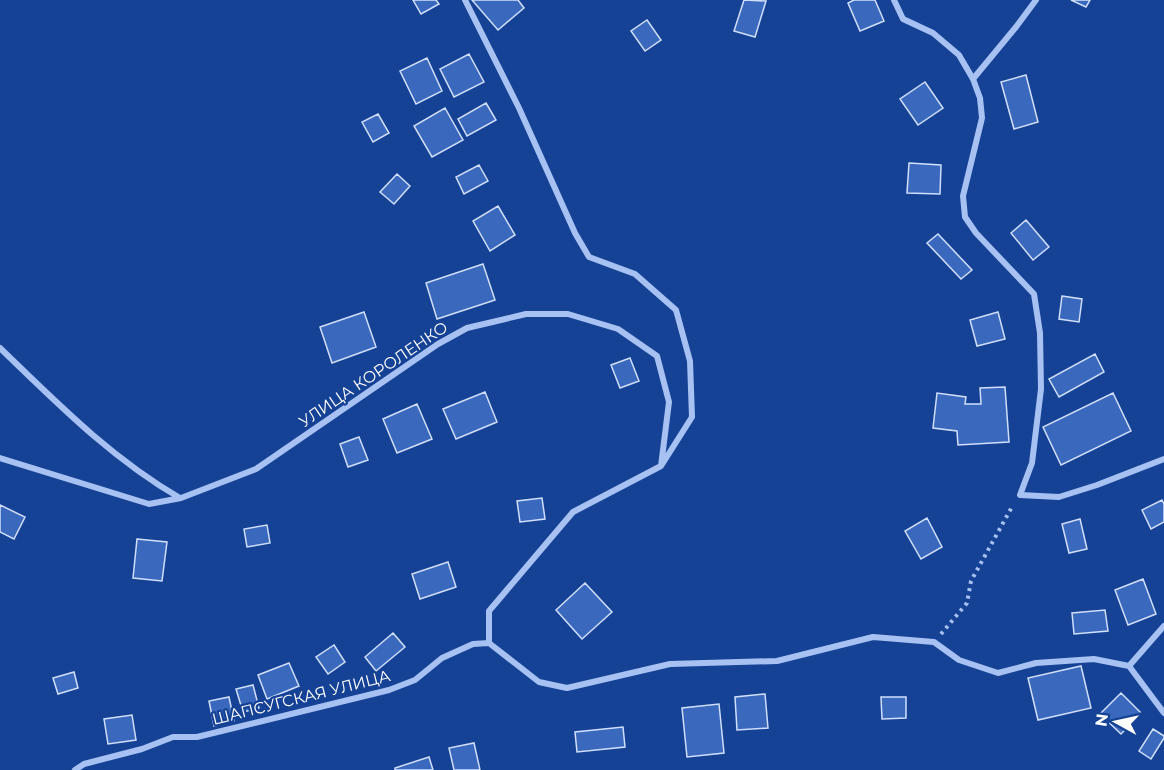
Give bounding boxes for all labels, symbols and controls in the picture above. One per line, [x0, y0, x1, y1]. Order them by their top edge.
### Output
street label: УЛИЦА КОРОЛЕНКО [295, 318, 451, 431]
street label: ШАПСУГСКАЯ УЛИЦА [210, 666, 392, 729]
north arrow [1086, 692, 1146, 752]
text: N [1091, 712, 1112, 728]

